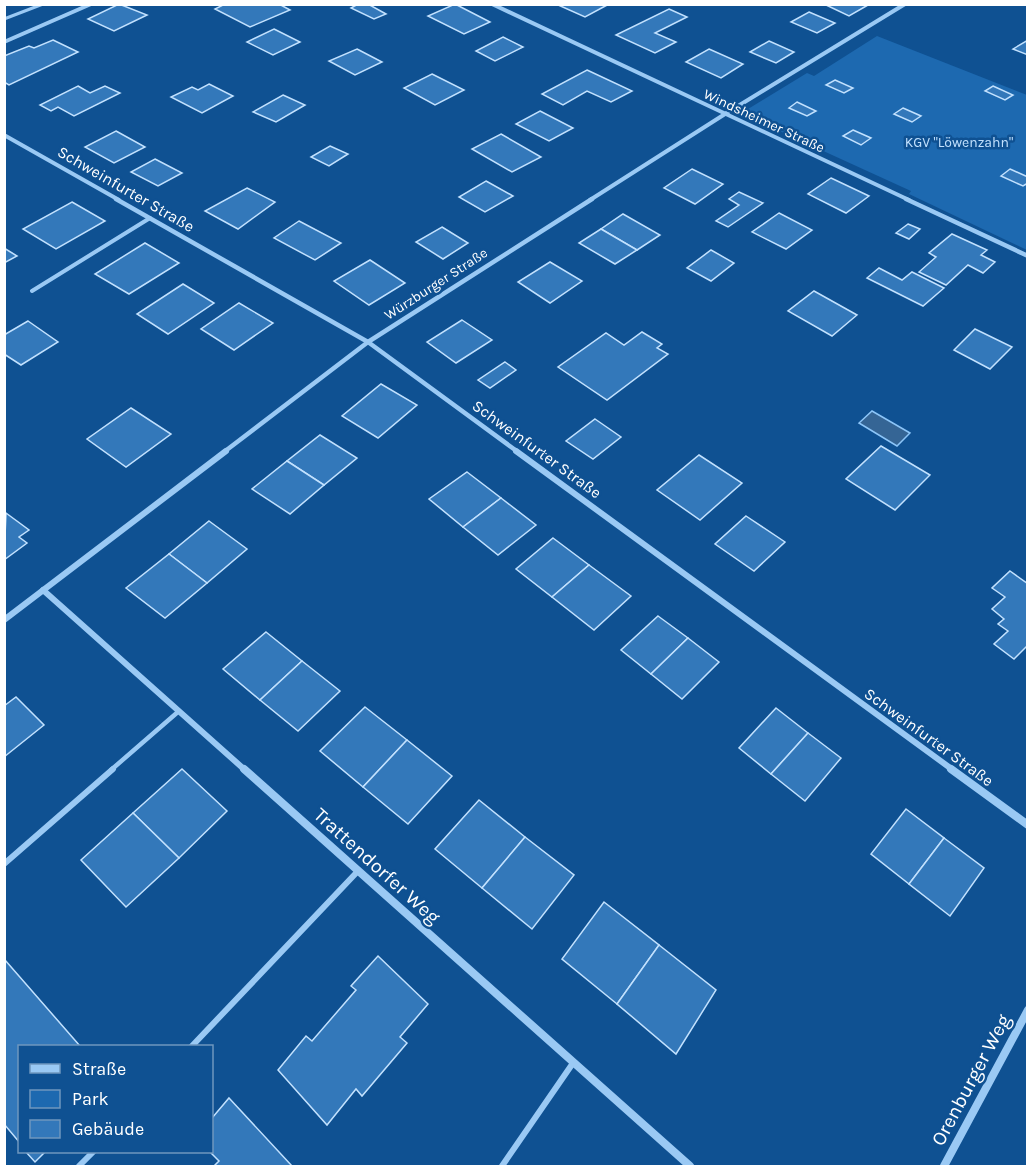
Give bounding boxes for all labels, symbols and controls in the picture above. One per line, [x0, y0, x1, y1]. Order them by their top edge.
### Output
street label: Windsheimer Straße [701, 85, 827, 157]
park label: KGV "Löwenzahn" [905, 134, 1013, 151]
street label: Schweinfurter Straße [54, 142, 198, 236]
street label: Würzburger Straße [381, 244, 491, 324]
street label: Schweinfurter Straße [469, 396, 605, 502]
street label: Schweinfurter Straße [861, 684, 997, 790]
street label: Trattendorfer Weg [309, 803, 445, 929]
street label: Orenburger Weg [927, 1010, 1015, 1150]
legend [18, 1045, 213, 1153]
text: Straße [72, 1058, 126, 1080]
text: Park [72, 1088, 109, 1110]
text: Gebäude [72, 1118, 144, 1140]

